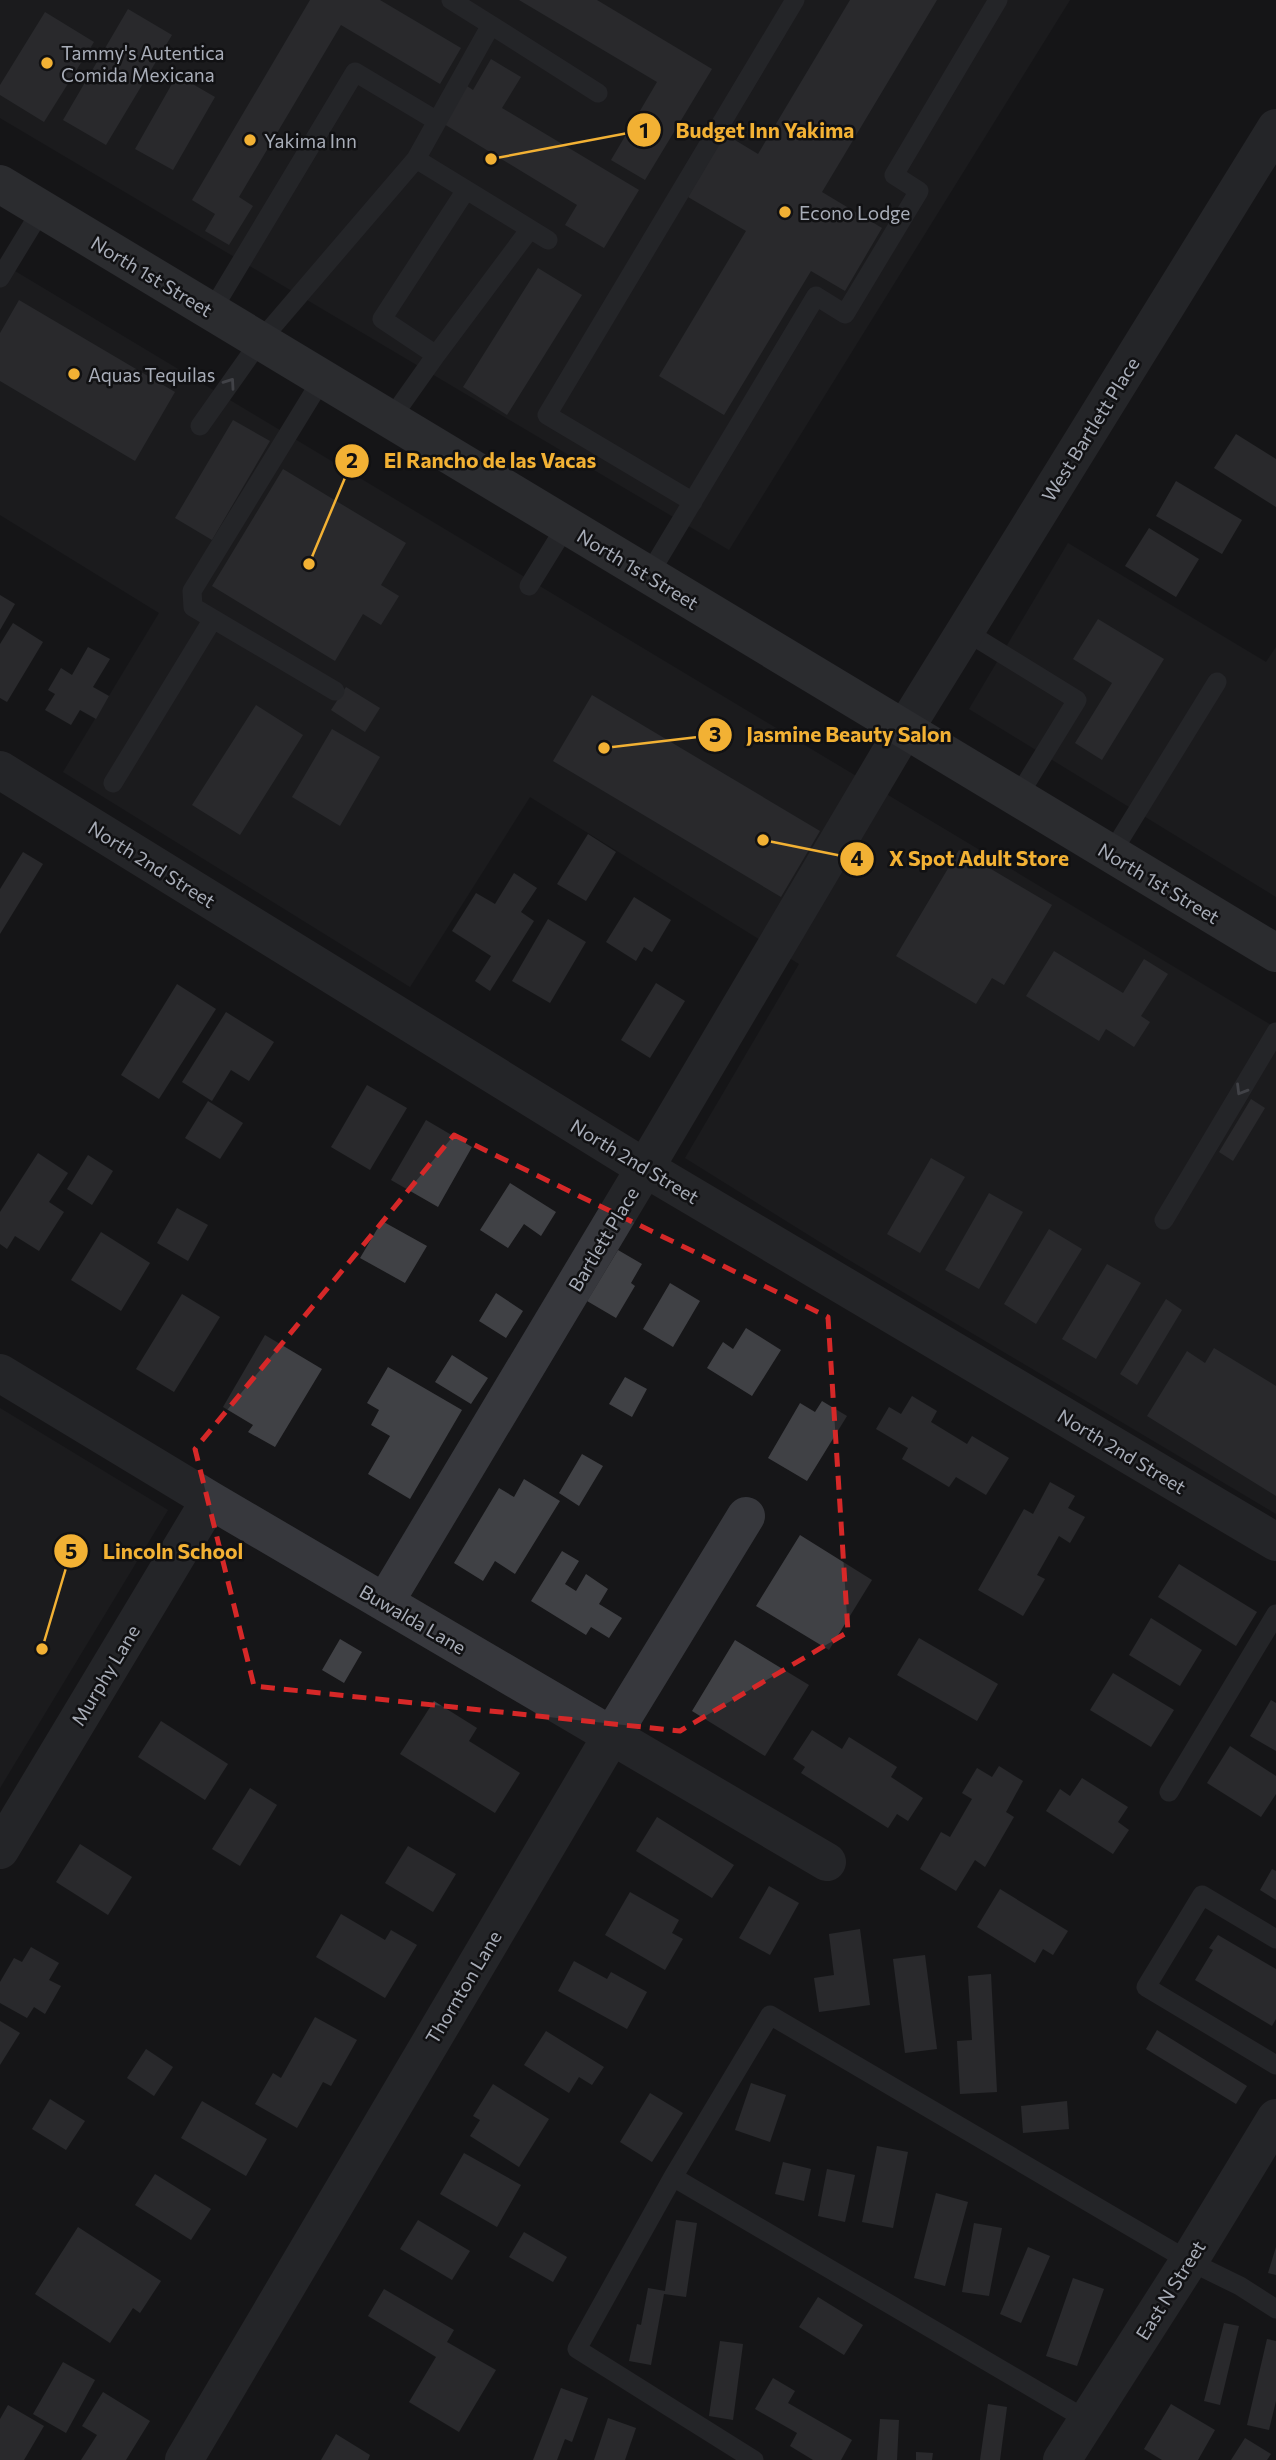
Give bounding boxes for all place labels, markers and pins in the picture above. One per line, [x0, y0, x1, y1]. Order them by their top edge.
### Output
place label: Tammy's Autentica Comida Mexicana [61, 41, 224, 86]
marker: Tammy's Autentica Comida Mexicana [39, 55, 55, 71]
callout: Budget Inn Yakima [627, 109, 868, 151]
place label: Yakima Inn [264, 129, 357, 152]
marker: Yakima Inn [242, 132, 258, 148]
place label: Econo Lodge [799, 201, 910, 224]
marker: Econo Lodge [777, 204, 793, 220]
place label: Aquas Tequilas [88, 363, 215, 386]
marker: Aquas Tequilas [66, 366, 82, 382]
callout: El Rancho de las Vacas [334, 440, 610, 482]
callout: Jasmine Beauty Salon [698, 714, 966, 756]
callout: X Spot Adult Store [840, 838, 1083, 880]
callout: Lincoln School [53, 1530, 257, 1572]

